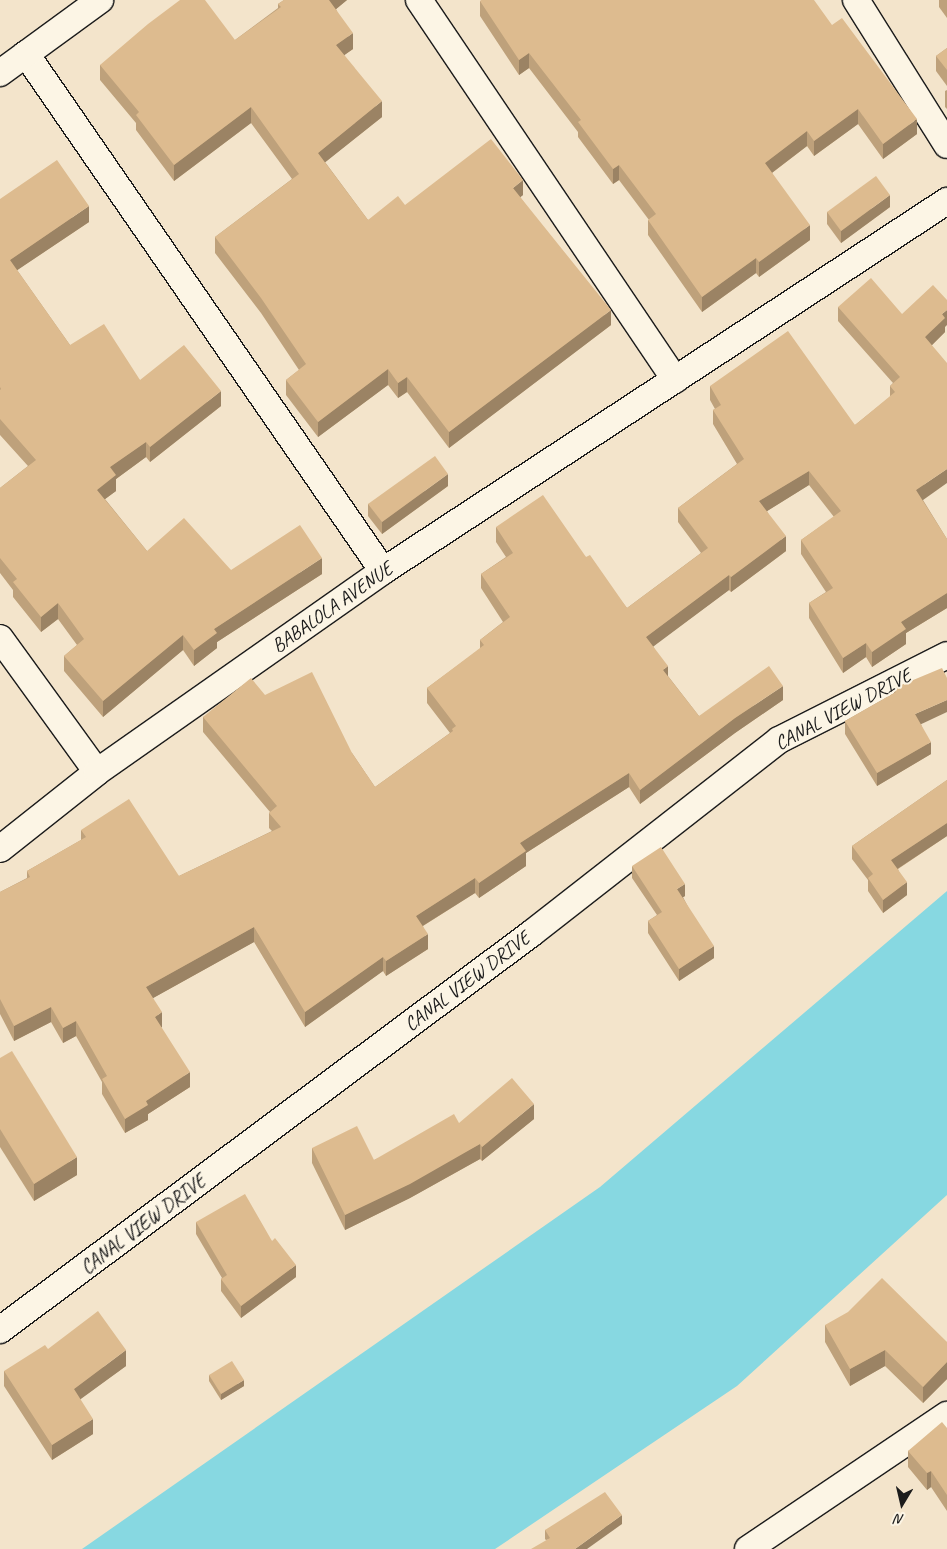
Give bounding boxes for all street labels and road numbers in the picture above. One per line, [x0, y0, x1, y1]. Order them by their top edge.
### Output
street label: BABALOLA AVENUE [267, 556, 397, 658]
street label: CANAL VIEW DRIVE [771, 663, 915, 755]
street label: CANAL VIEW DRIVE [400, 926, 534, 1036]
street label: CANAL VIEW DRIVE [76, 1169, 210, 1279]

